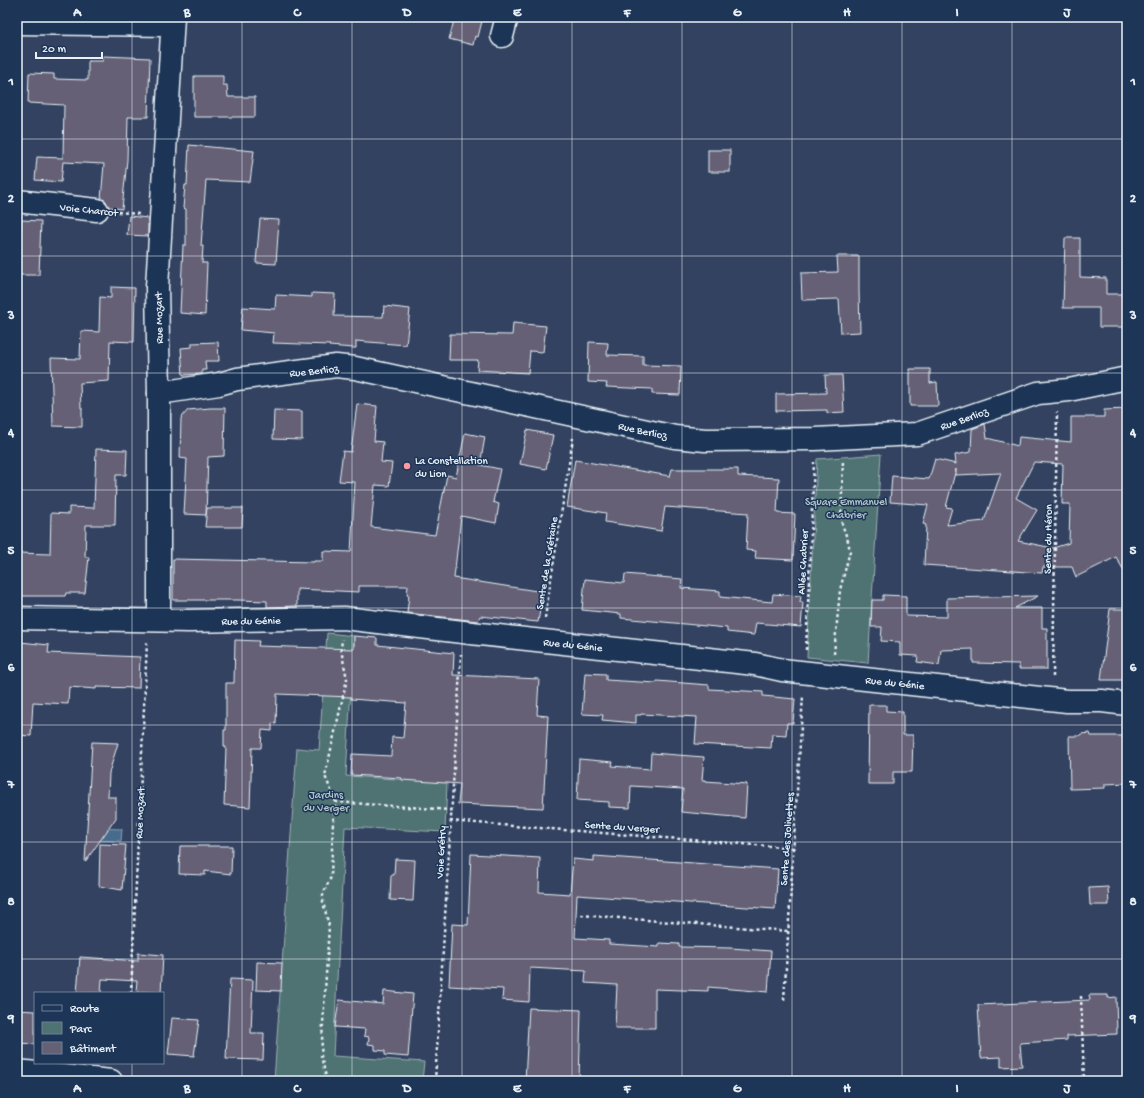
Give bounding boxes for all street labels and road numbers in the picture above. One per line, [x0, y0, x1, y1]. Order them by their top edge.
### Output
street label: Voie Charcot [58, 202, 120, 220]
street label: Rue Mozart [154, 290, 166, 344]
street label: Rue Berlioz [289, 363, 341, 381]
street label: Rue Berlioz [939, 406, 991, 434]
street label: Rue Berlioz [617, 421, 669, 443]
street label: Sente du Héron [1042, 503, 1056, 574]
street label: Sente de la Crétaine [535, 516, 561, 611]
street label: Allée Chabrier [796, 528, 812, 595]
street label: Rue du Génie [221, 615, 281, 629]
street label: Rue du Génie [543, 637, 603, 655]
street label: Rue du Génie [865, 675, 925, 693]
street label: Rue Mozart [134, 785, 148, 839]
street label: Sente des Jolivettes [779, 791, 797, 886]
street label: Sente du Verger [584, 819, 661, 837]
street label: Voie Grétry [435, 825, 449, 880]

